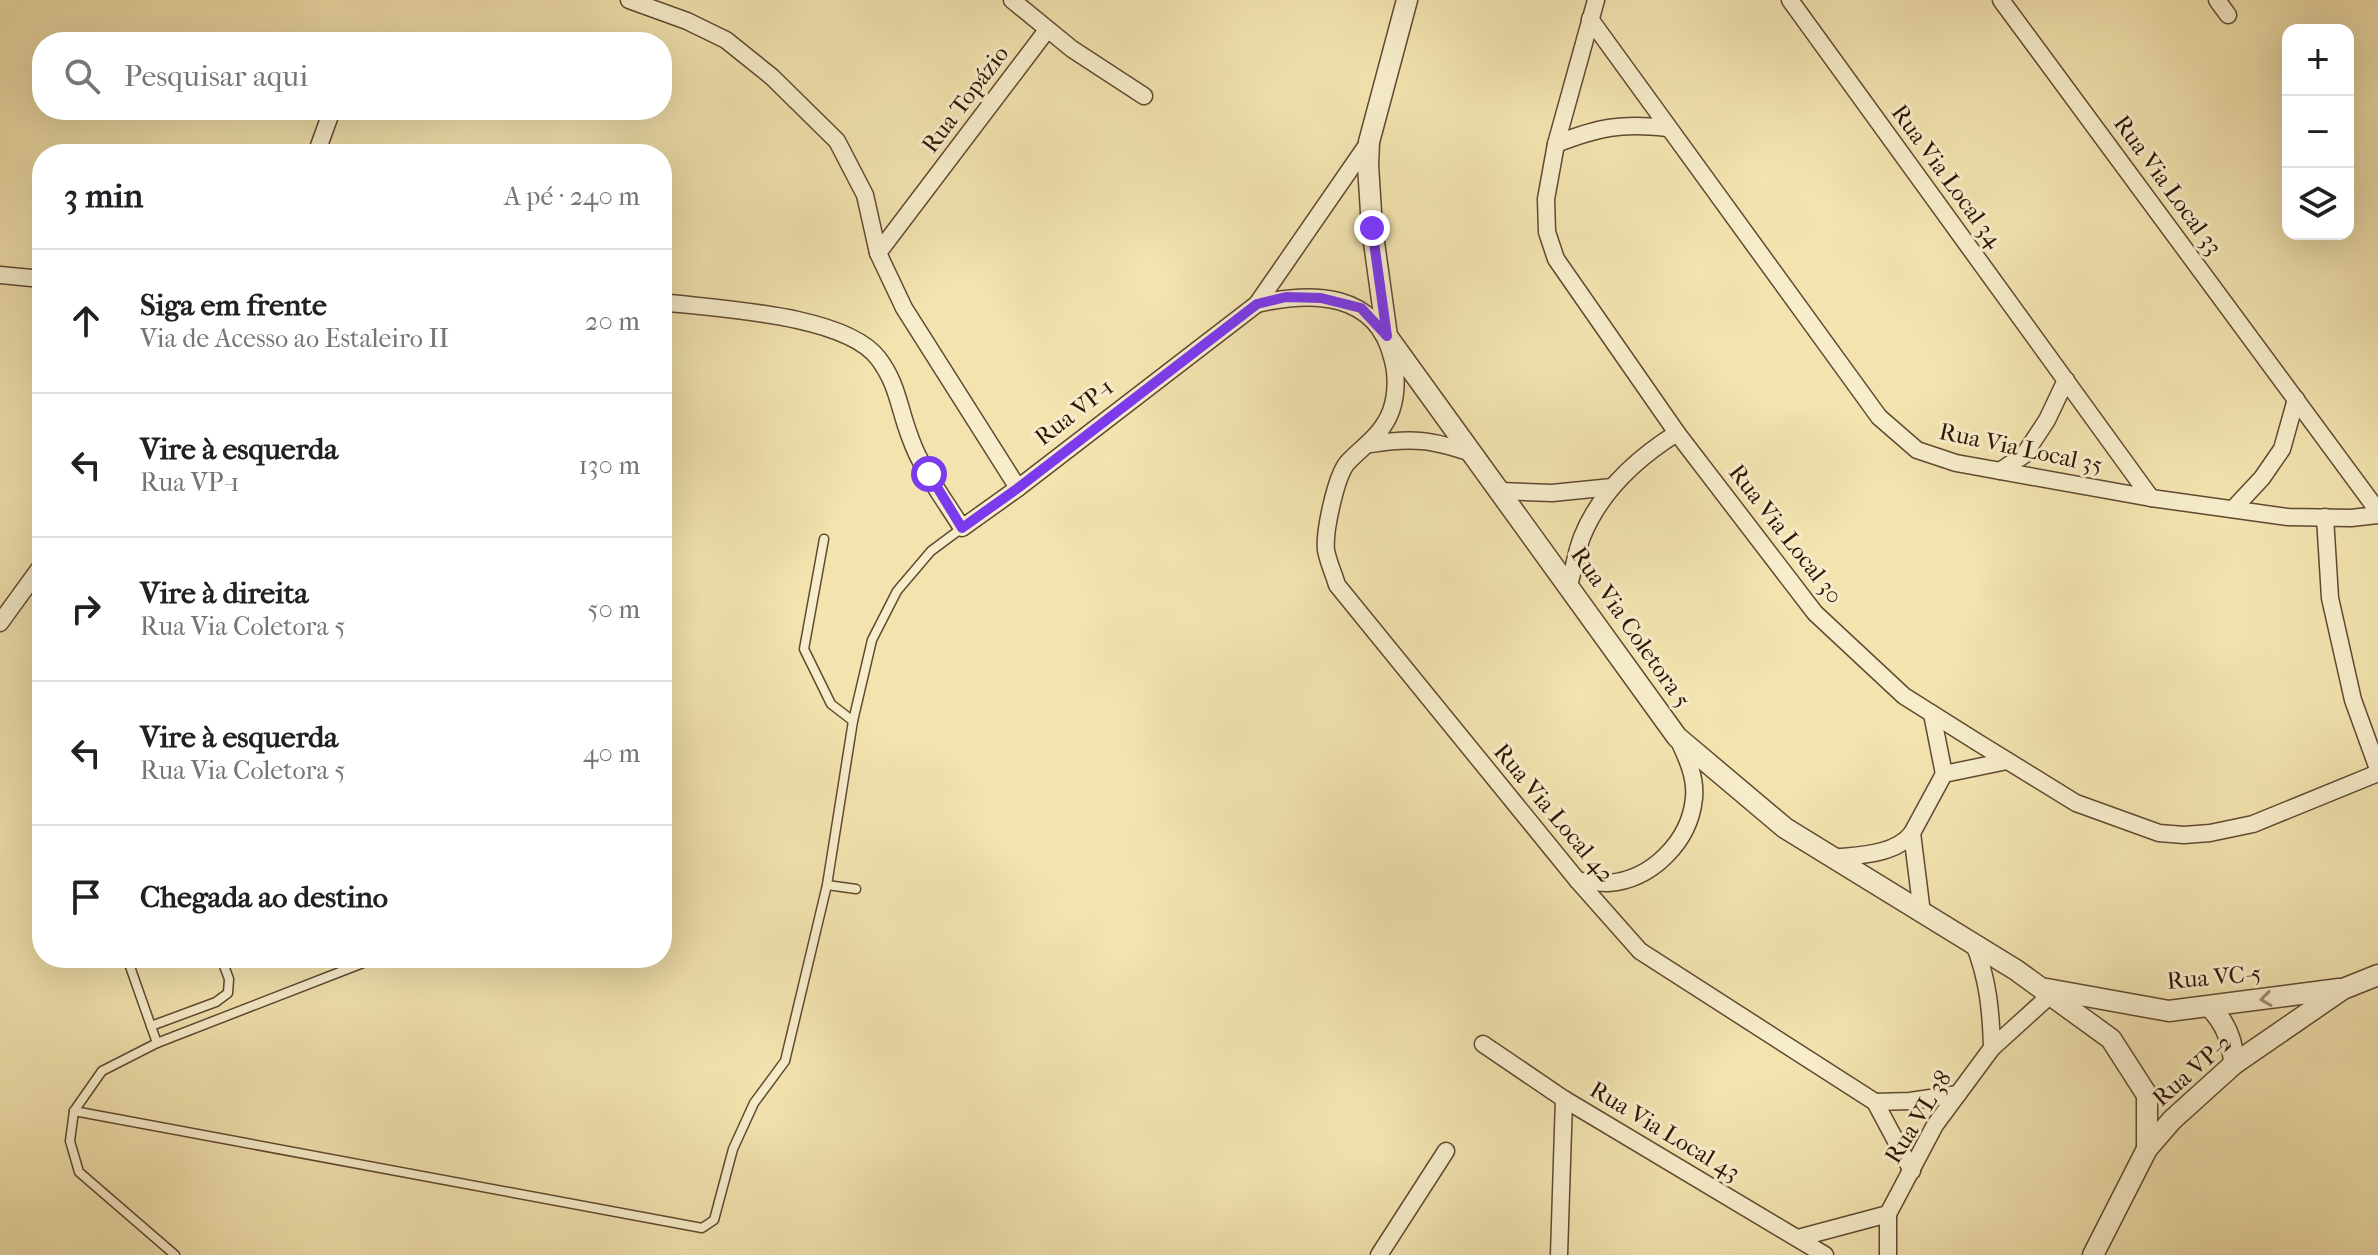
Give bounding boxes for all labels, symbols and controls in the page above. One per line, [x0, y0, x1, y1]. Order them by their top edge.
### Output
map controls [2282, 24, 2354, 240]
button: + [2282, 24, 2354, 96]
search box [32, 32, 672, 120]
street label: Rua Topázio [916, 40, 1014, 158]
icon: search [60, 54, 104, 98]
text: Pesquisar aqui [124, 59, 308, 94]
button: − [2282, 96, 2354, 168]
street label: Rua Via Local 34 [1886, 99, 2009, 254]
street label: Rua Via Local 33 [2108, 110, 2228, 260]
button: layers [2282, 168, 2354, 240]
text: 3 min [64, 176, 143, 216]
text: A pé · 240 m [504, 181, 640, 212]
route end [1354, 210, 1390, 246]
text: Siga em frente [140, 288, 327, 323]
icon: ahead [64, 299, 108, 343]
text: 20 m [585, 306, 640, 337]
text: Via de Acesso ao Estaleiro II [140, 323, 449, 354]
street label: Rua VP-1 [1029, 373, 1119, 451]
street label: Rua Via Local 35 [1937, 417, 2105, 479]
text: Vire à esquerda [140, 432, 338, 467]
icon: left [64, 443, 108, 487]
text: 130 m [579, 450, 640, 481]
route start [911, 456, 947, 492]
street label: Rua Via Local 30 [1723, 459, 1849, 609]
text: Rua VP-1 [140, 467, 239, 498]
street label: Rua Via Coletora 5 [1565, 541, 1697, 713]
text: Vire à direita [140, 576, 308, 611]
icon: right [64, 587, 108, 631]
text: 50 m [587, 594, 640, 625]
text: Rua Via Coletora 5 [140, 611, 345, 642]
text: Vire à esquerda [140, 720, 338, 755]
icon: left [64, 731, 108, 775]
text: 40 m [583, 738, 640, 769]
street label: Rua Via Local 42 [1488, 738, 1620, 888]
text: Rua Via Coletora 5 [140, 755, 345, 786]
icon: arrive [64, 875, 108, 919]
text: Chegada ao destino [140, 880, 388, 915]
street label: Rua VC-5 [2166, 959, 2262, 995]
one-way arrow [2259, 990, 2273, 1007]
street label: Rua VP-2 [2147, 1028, 2237, 1112]
street label: Rua VL 38 [1879, 1065, 1957, 1169]
street label: Rua Via Local 43 [1585, 1075, 1745, 1187]

